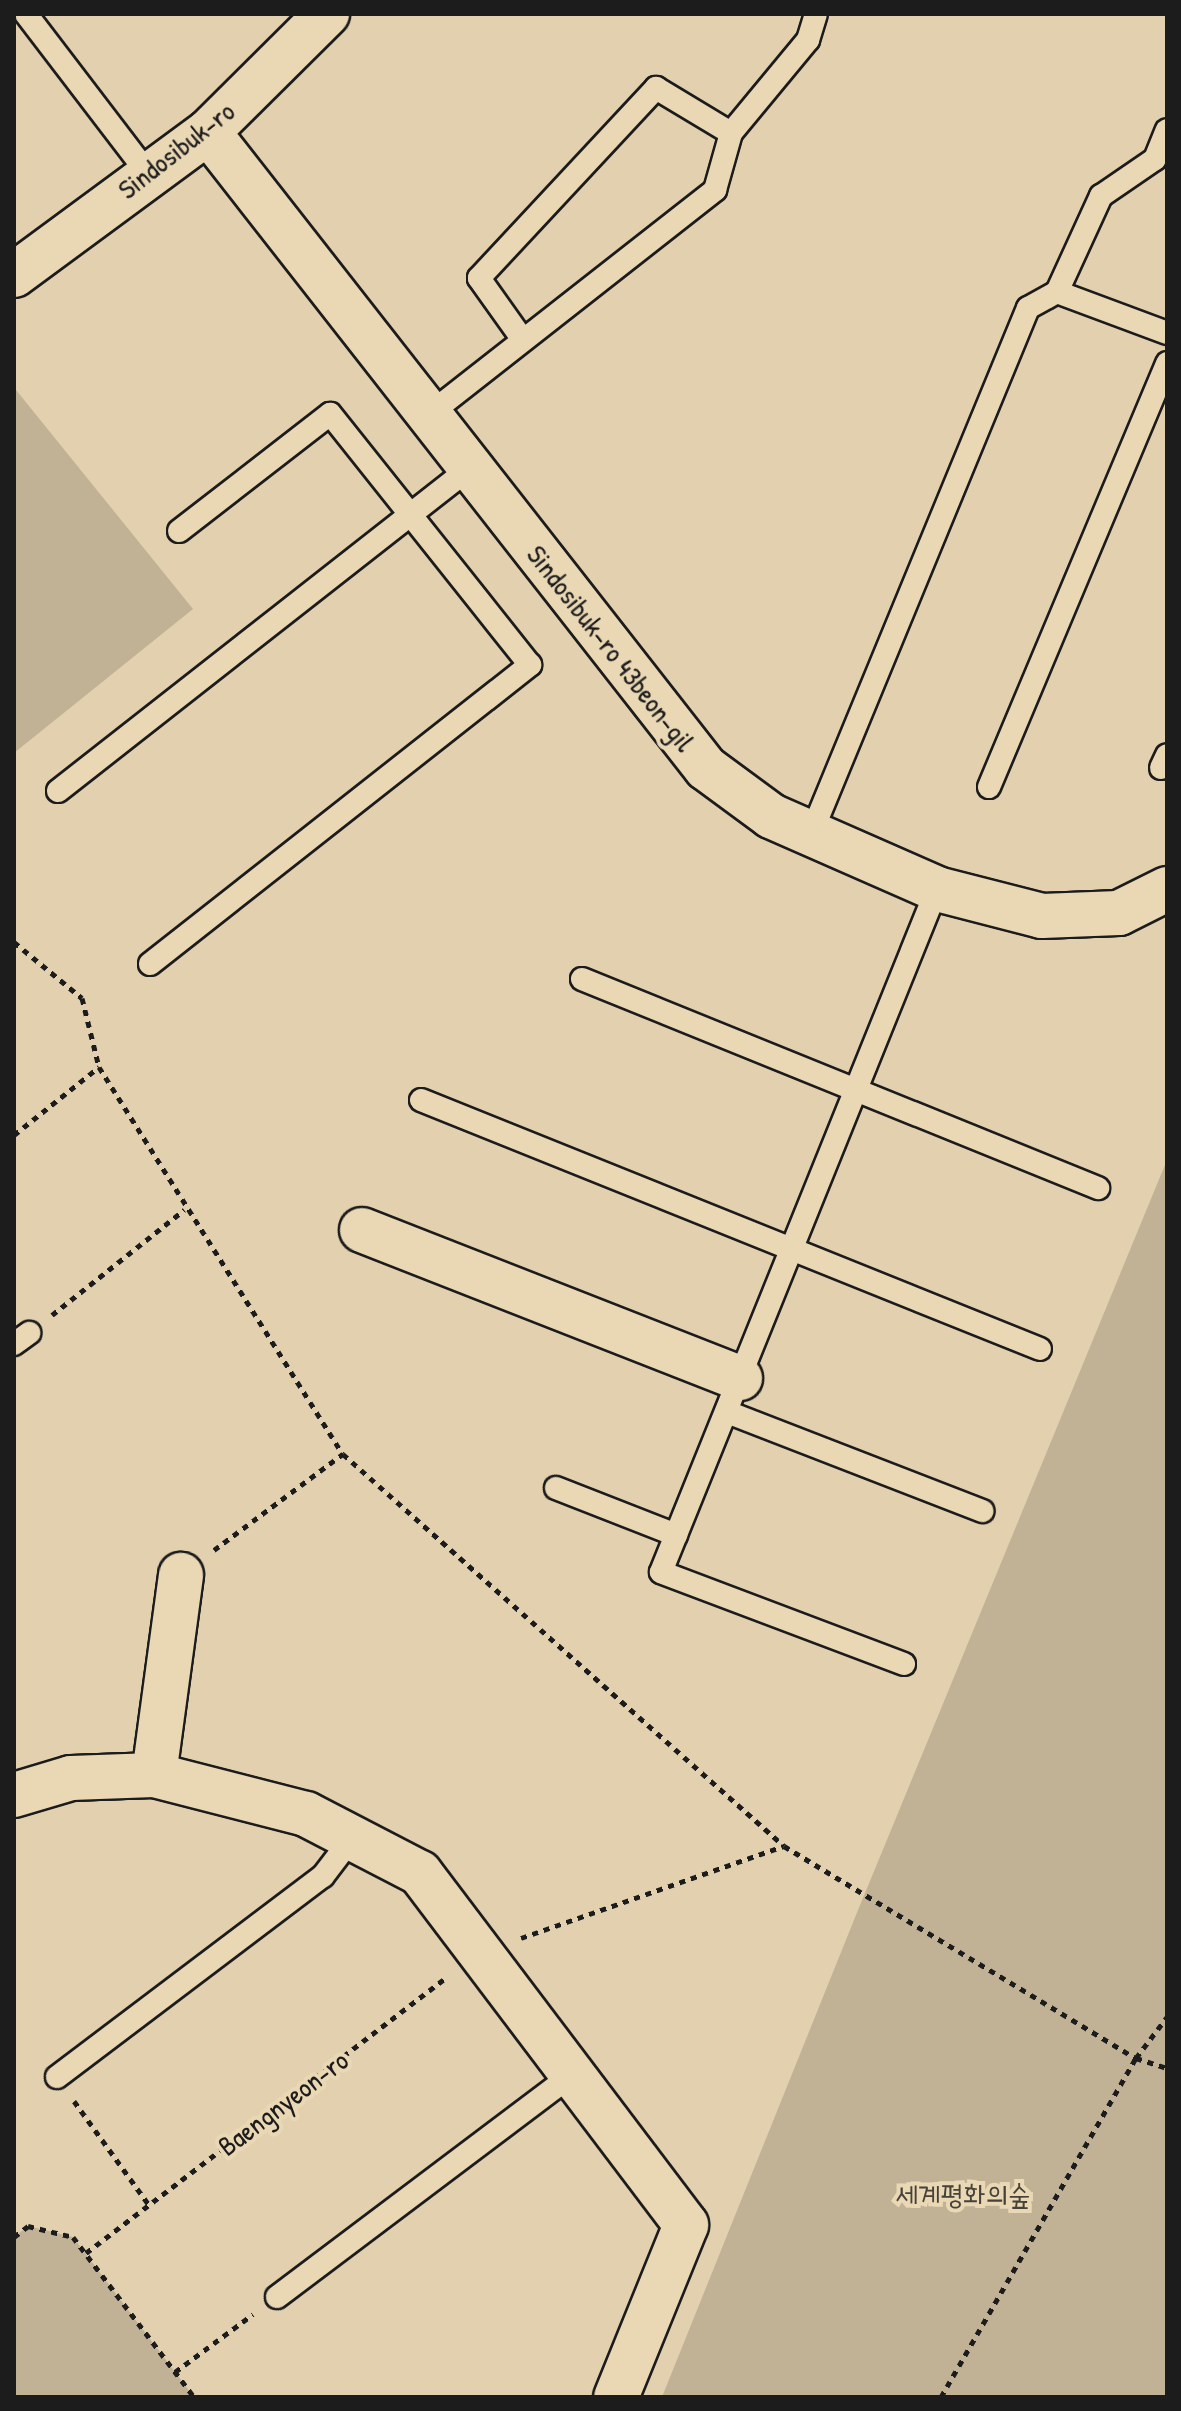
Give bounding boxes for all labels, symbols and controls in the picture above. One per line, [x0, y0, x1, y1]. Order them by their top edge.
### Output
street label: Sindosibuk-ro [111, 94, 241, 206]
street label: Sindosibuk-ro 43beon-gil [520, 538, 702, 758]
street label: Baengnyeon-ro [211, 2043, 355, 2163]
park label: 세계평화의숲 [895, 2177, 1031, 2211]

